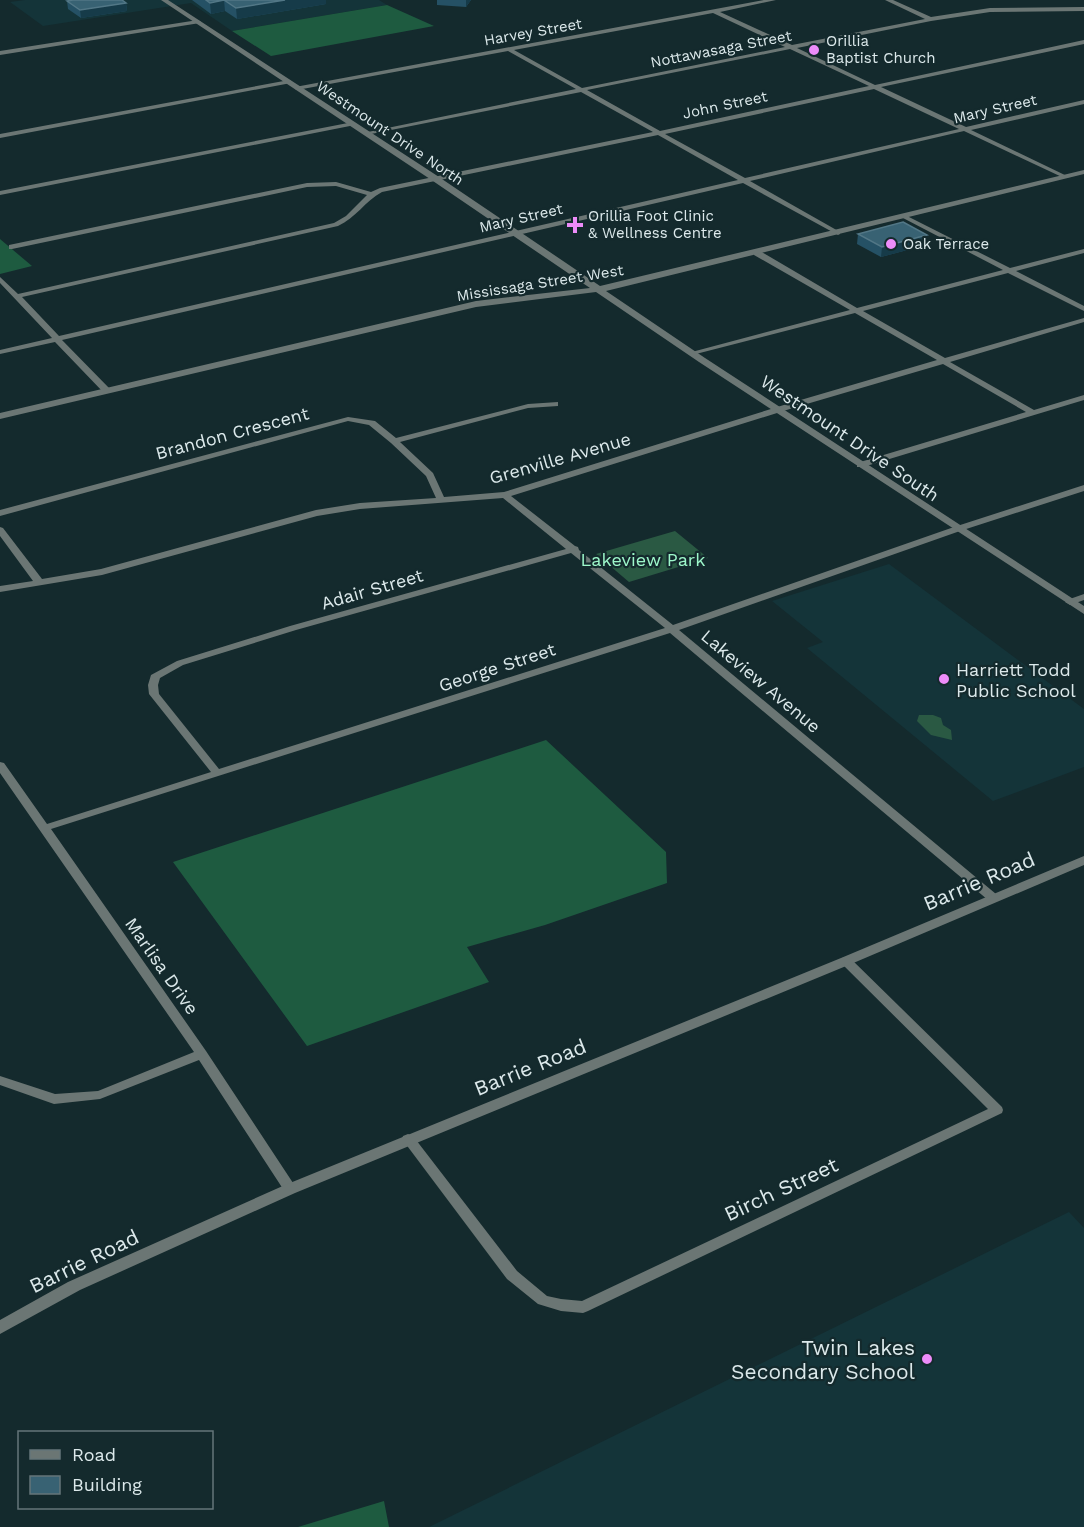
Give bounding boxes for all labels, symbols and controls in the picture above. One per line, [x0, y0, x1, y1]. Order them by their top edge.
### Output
street label: Harvey Street [483, 14, 584, 49]
street label: Nottawasaga Street [649, 26, 794, 72]
place label: Orillia Baptist Church [826, 32, 936, 67]
marker: Orillia Baptist Church [807, 43, 821, 57]
street label: Westmount Drive North [313, 77, 467, 189]
street label: John Street [681, 87, 770, 123]
street label: Mary Street [952, 91, 1039, 127]
street label: Mary Street [478, 200, 565, 236]
place label: Orillia Foot Clinic & Wellness Centre [588, 207, 722, 242]
marker: Orillia Foot Clinic & Wellness Centre [566, 216, 584, 234]
place label: Oak Terrace [903, 235, 989, 253]
marker: Oak Terrace [884, 237, 898, 251]
street label: Mississaga Street West [455, 261, 625, 305]
street label: Westmount Drive South [757, 370, 943, 506]
street label: Brandon Crescent [153, 402, 311, 464]
street label: Grenville Avenue [487, 428, 633, 488]
park label: Lakeview Park [581, 549, 705, 570]
street label: Adair Street [319, 564, 426, 614]
street label: Lakeview Avenue [697, 625, 825, 737]
street label: George Street [436, 638, 558, 696]
place label: Harriett Todd Public School [956, 659, 1076, 701]
marker: Harriett Todd Public School [937, 672, 951, 686]
street label: Barrie Road [919, 846, 1039, 916]
street label: Marlisa Drive [121, 914, 203, 1018]
street label: Barrie Road [470, 1033, 590, 1101]
street label: Birch Street [720, 1152, 842, 1226]
street label: Barrie Road [25, 1224, 143, 1298]
place label: Twin Lakes Secondary School [731, 1335, 916, 1384]
marker: Twin Lakes Secondary School [920, 1352, 934, 1366]
legend [18, 1431, 213, 1509]
text: Road [72, 1444, 116, 1465]
text: Building [72, 1474, 142, 1495]

